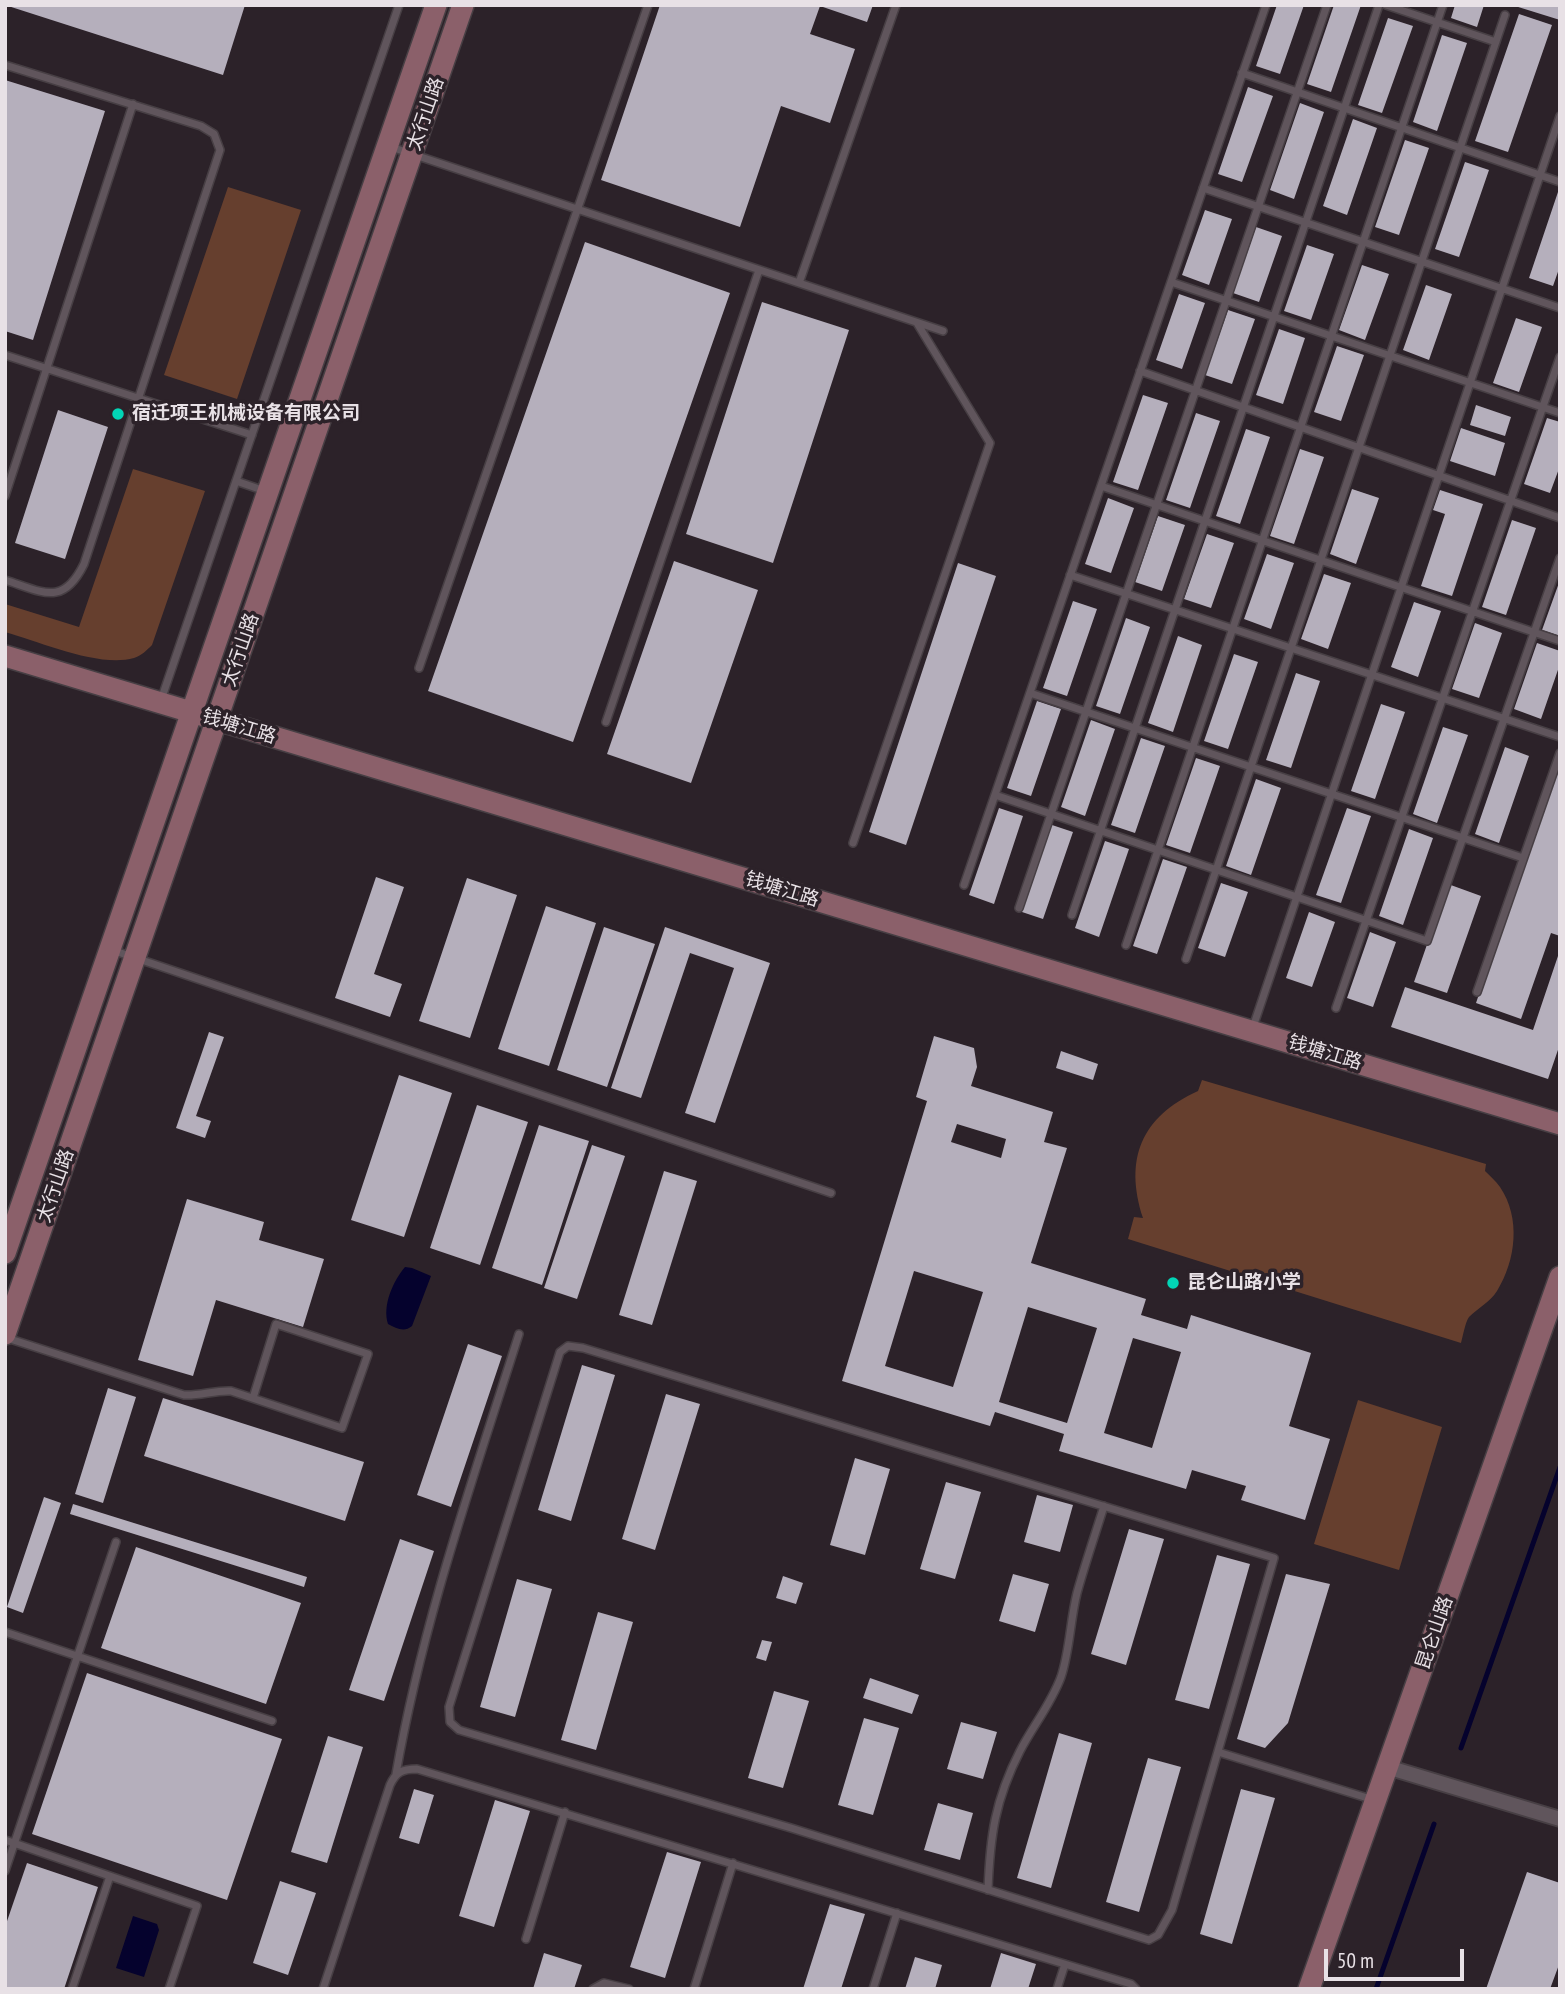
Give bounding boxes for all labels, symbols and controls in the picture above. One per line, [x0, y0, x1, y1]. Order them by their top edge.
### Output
street label: 太行山路 [403, 74, 449, 154]
place label: 宿迁项王机械设备有限公司 [132, 403, 360, 425]
marker: 宿迁项王机械设备有限公司 [110, 406, 126, 422]
street label: 太行山路 [218, 610, 264, 690]
street label: 钱塘江路 [199, 705, 279, 749]
street label: 钱塘江路 [742, 868, 822, 912]
street label: 钱塘江路 [1285, 1031, 1365, 1075]
street label: 太行山路 [33, 1146, 79, 1226]
place label: 昆仑山路小学 [1187, 1272, 1301, 1294]
marker: 昆仑山路小学 [1165, 1275, 1181, 1291]
street label: 昆仑山路 [1412, 1593, 1458, 1673]
scale bar [1327, 1934, 1467, 1978]
text: 50 m [1337, 1947, 1374, 1974]

